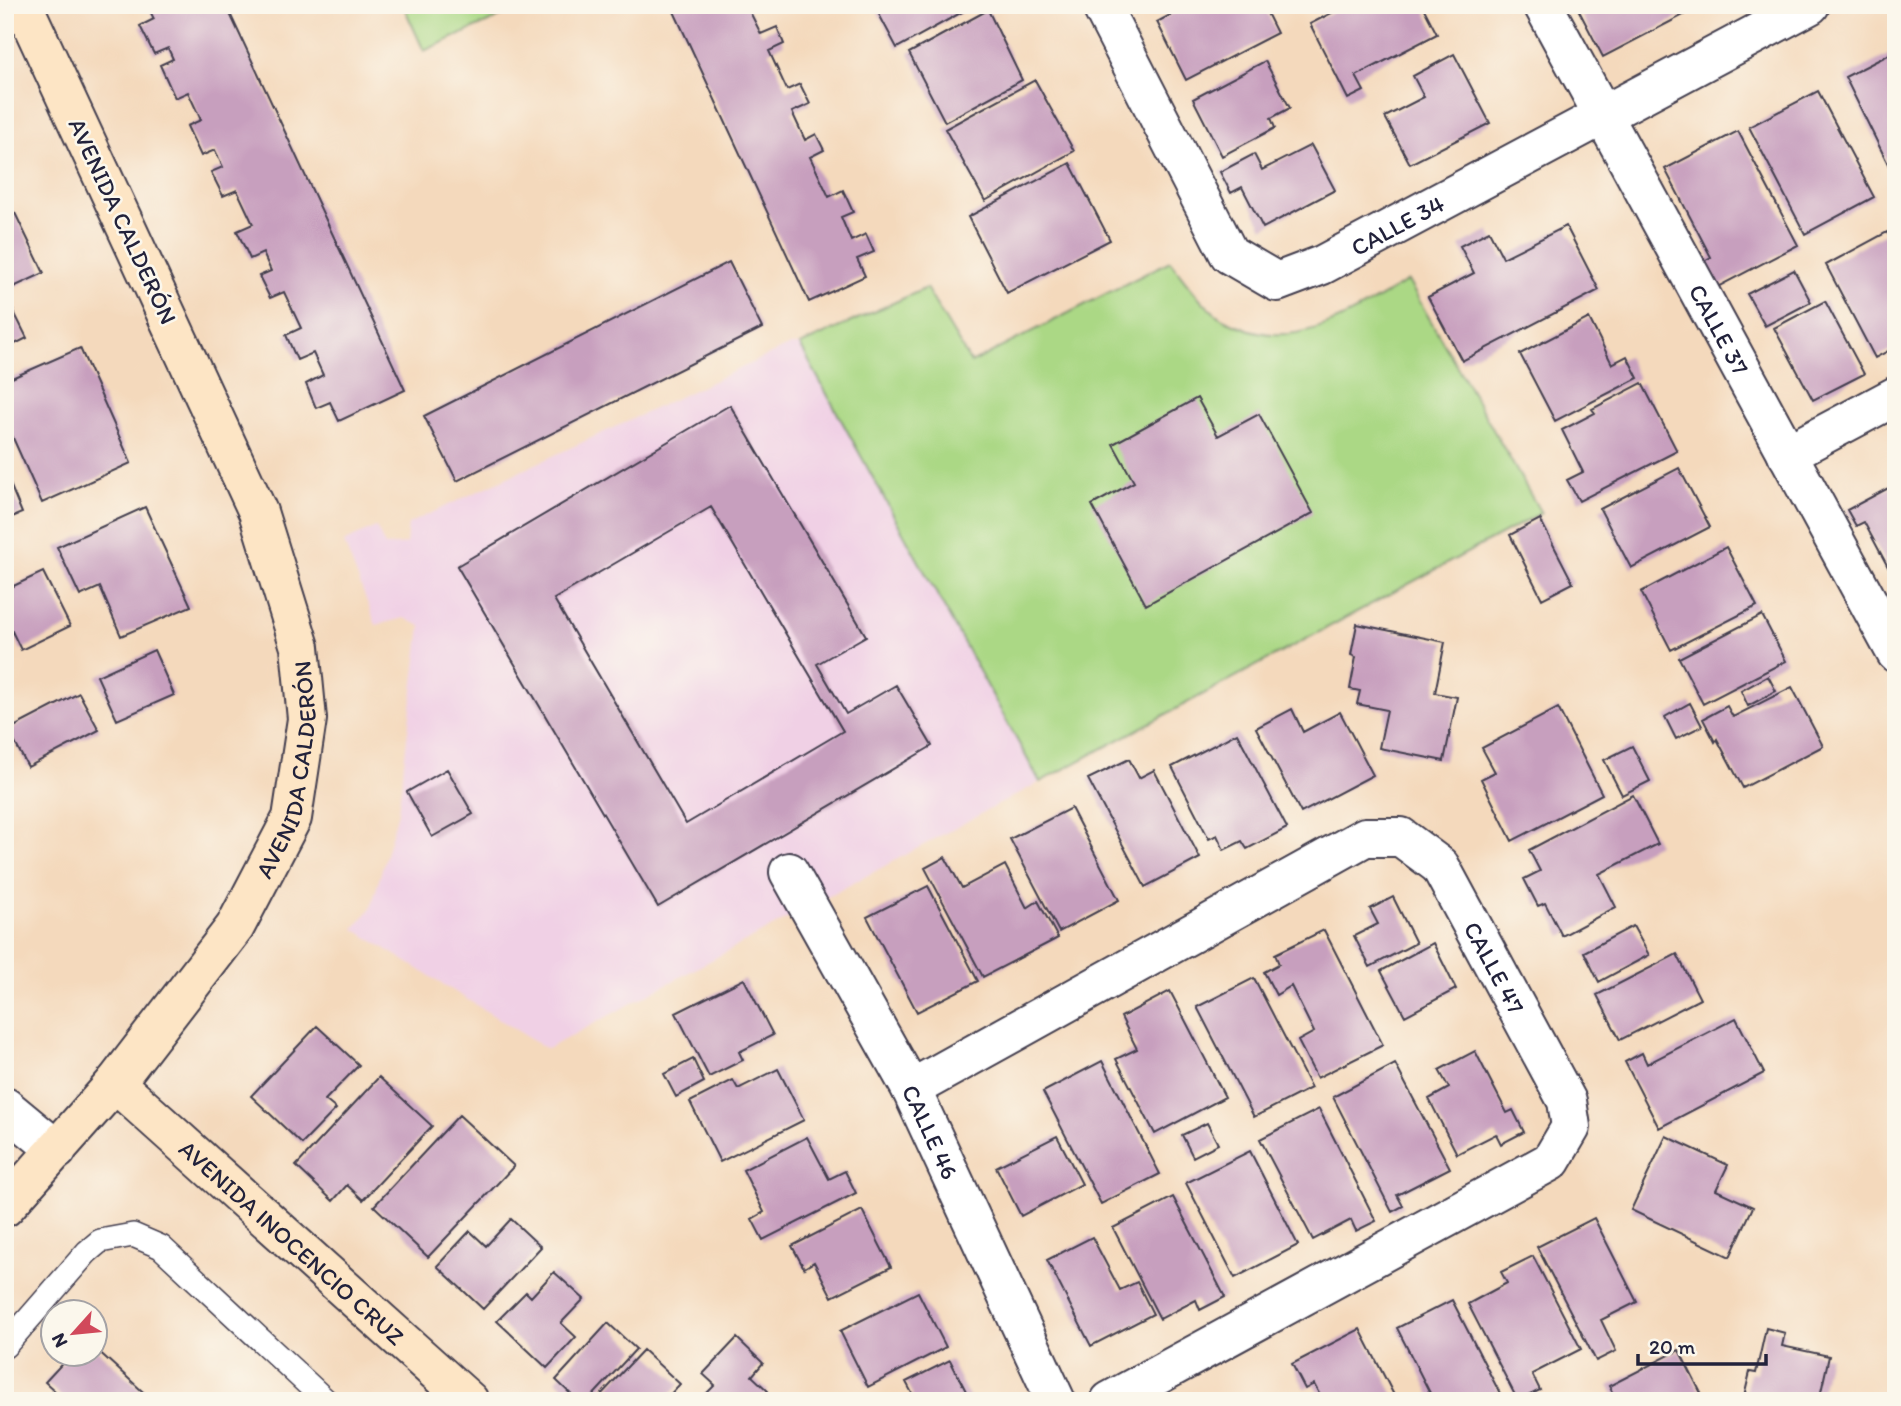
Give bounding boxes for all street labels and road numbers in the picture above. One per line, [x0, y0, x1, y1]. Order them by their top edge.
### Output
street label: AVENIDA CALDERÓN [63, 113, 183, 329]
street label: CALLE 34 [1346, 188, 1449, 262]
street label: CALLE 37 [1683, 279, 1756, 379]
street label: AVENIDA CALDERÓN [249, 660, 322, 883]
street label: CALLE 47 [1458, 916, 1531, 1018]
street label: CALLE 46 [896, 1080, 965, 1184]
street label: AVENIDA INOCENCIO CRUZ [173, 1133, 411, 1351]

